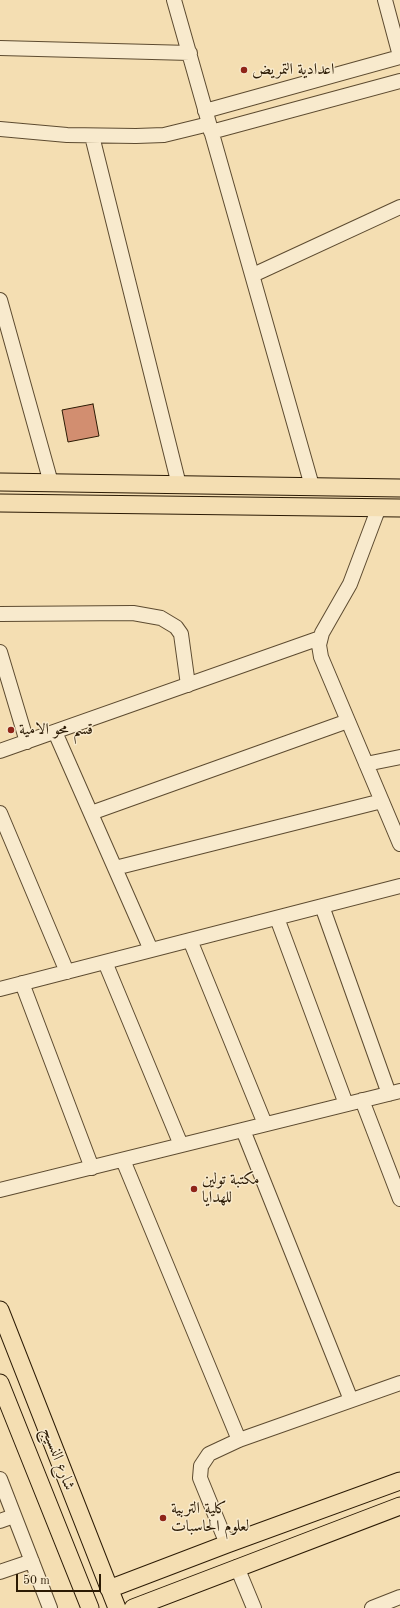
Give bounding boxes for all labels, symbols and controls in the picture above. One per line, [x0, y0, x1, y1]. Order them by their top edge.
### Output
place label: اعدادية التمريض [252, 60, 334, 80]
marker: اعدادية التمريض [239, 65, 249, 75]
place label: قسم محو الامية [19, 720, 93, 740]
marker: قسم محو الامية [6, 725, 16, 735]
place label: مكتبة تولين للهدايا [202, 1170, 260, 1208]
marker: مكتبة تولين للهدايا [189, 1184, 199, 1194]
street label: شارع النسيج [37, 1425, 79, 1493]
place label: كلية التربية لعلوم الحاسبات [171, 1499, 249, 1537]
marker: كلية التربية لعلوم الحاسبات [158, 1513, 168, 1523]
scale bar [18, 1566, 103, 1592]
text: 50 m [23, 1575, 50, 1587]

